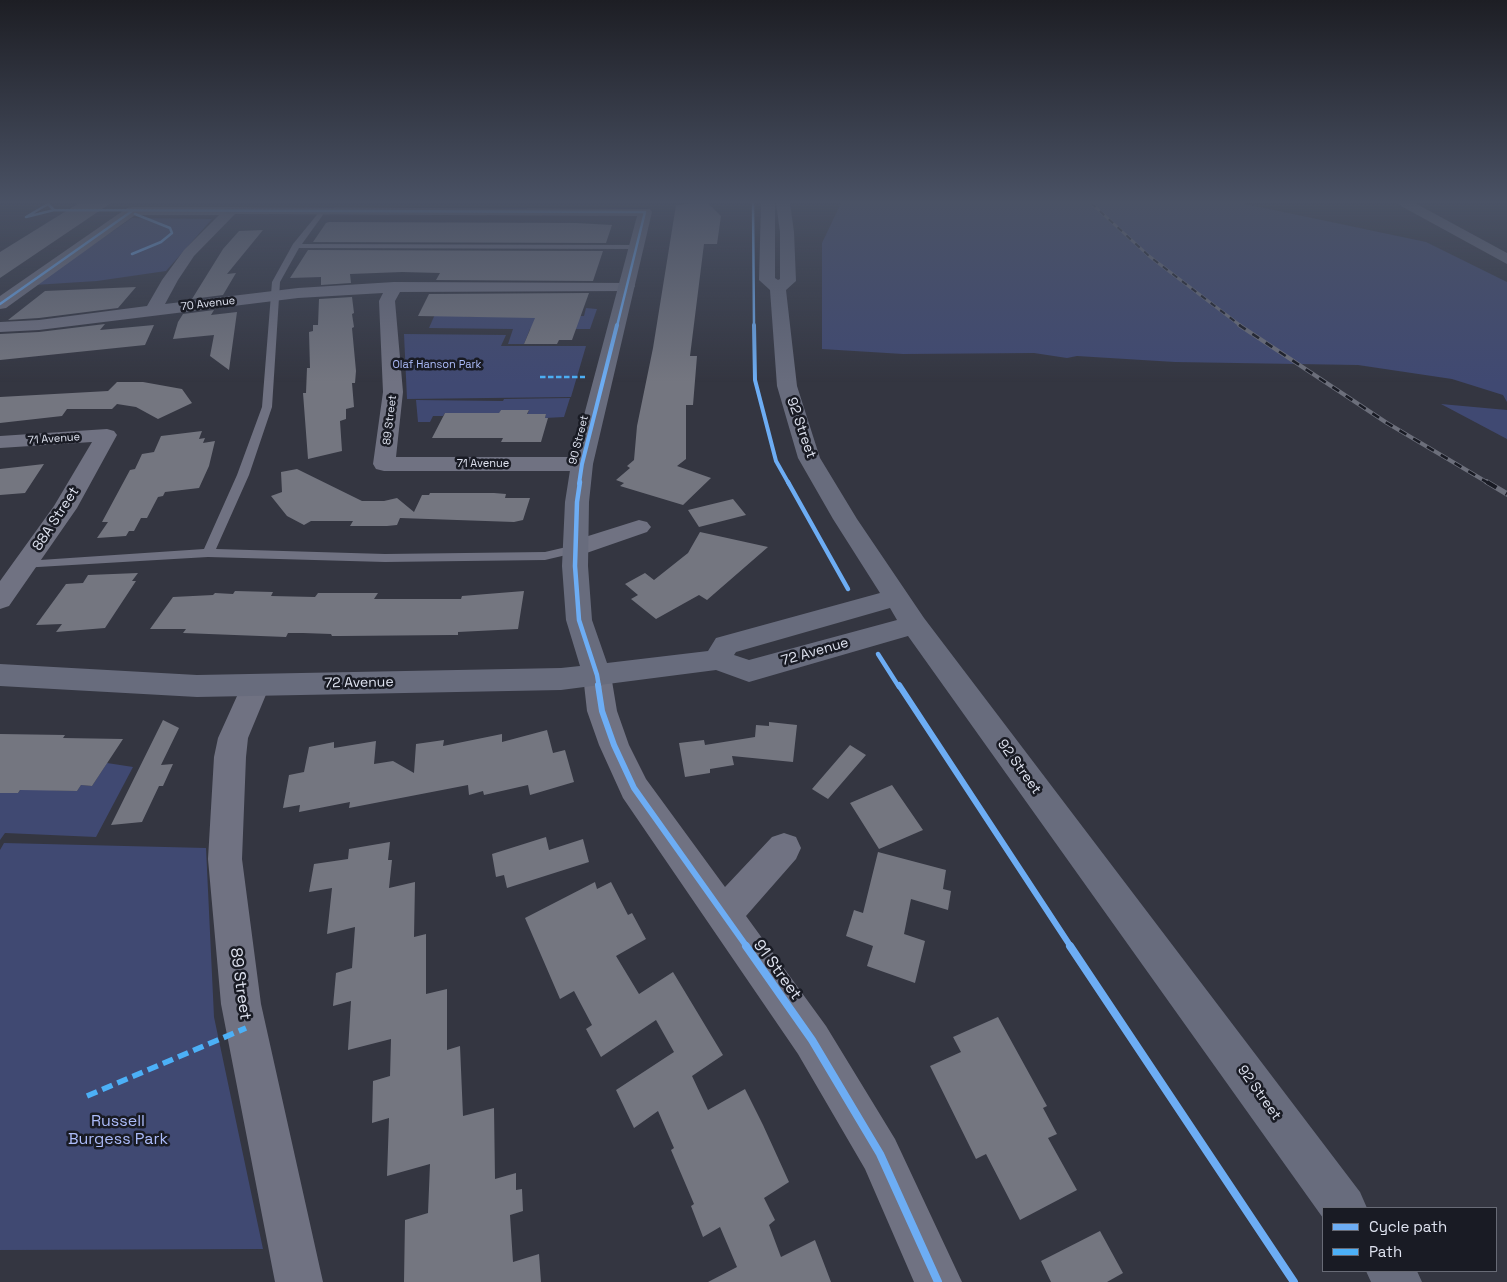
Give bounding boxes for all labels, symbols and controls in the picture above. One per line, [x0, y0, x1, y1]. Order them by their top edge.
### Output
street label: 70 Avenue [180, 294, 236, 314]
park label: Olaf Hanson Park [392, 358, 482, 372]
street label: 89 Street [380, 394, 400, 446]
street label: 92 Street [783, 395, 819, 461]
street label: 90 Street [567, 414, 591, 466]
street label: 71 Avenue [27, 431, 81, 447]
street label: 71 Avenue [457, 457, 509, 471]
street label: 88A Street [29, 484, 83, 554]
street label: 72 Avenue [779, 634, 851, 670]
street label: 72 Avenue [324, 674, 394, 692]
street label: 92 Street [994, 736, 1044, 798]
street label: 91 Street [749, 936, 805, 1004]
street label: 89 Street [225, 947, 255, 1021]
street label: 92 Street [1234, 1062, 1284, 1124]
park label: Russell Burgess Park [68, 1112, 168, 1150]
legend [1322, 1207, 1497, 1272]
text: Cycle path [1369, 1217, 1447, 1236]
text: Path [1369, 1242, 1402, 1261]

